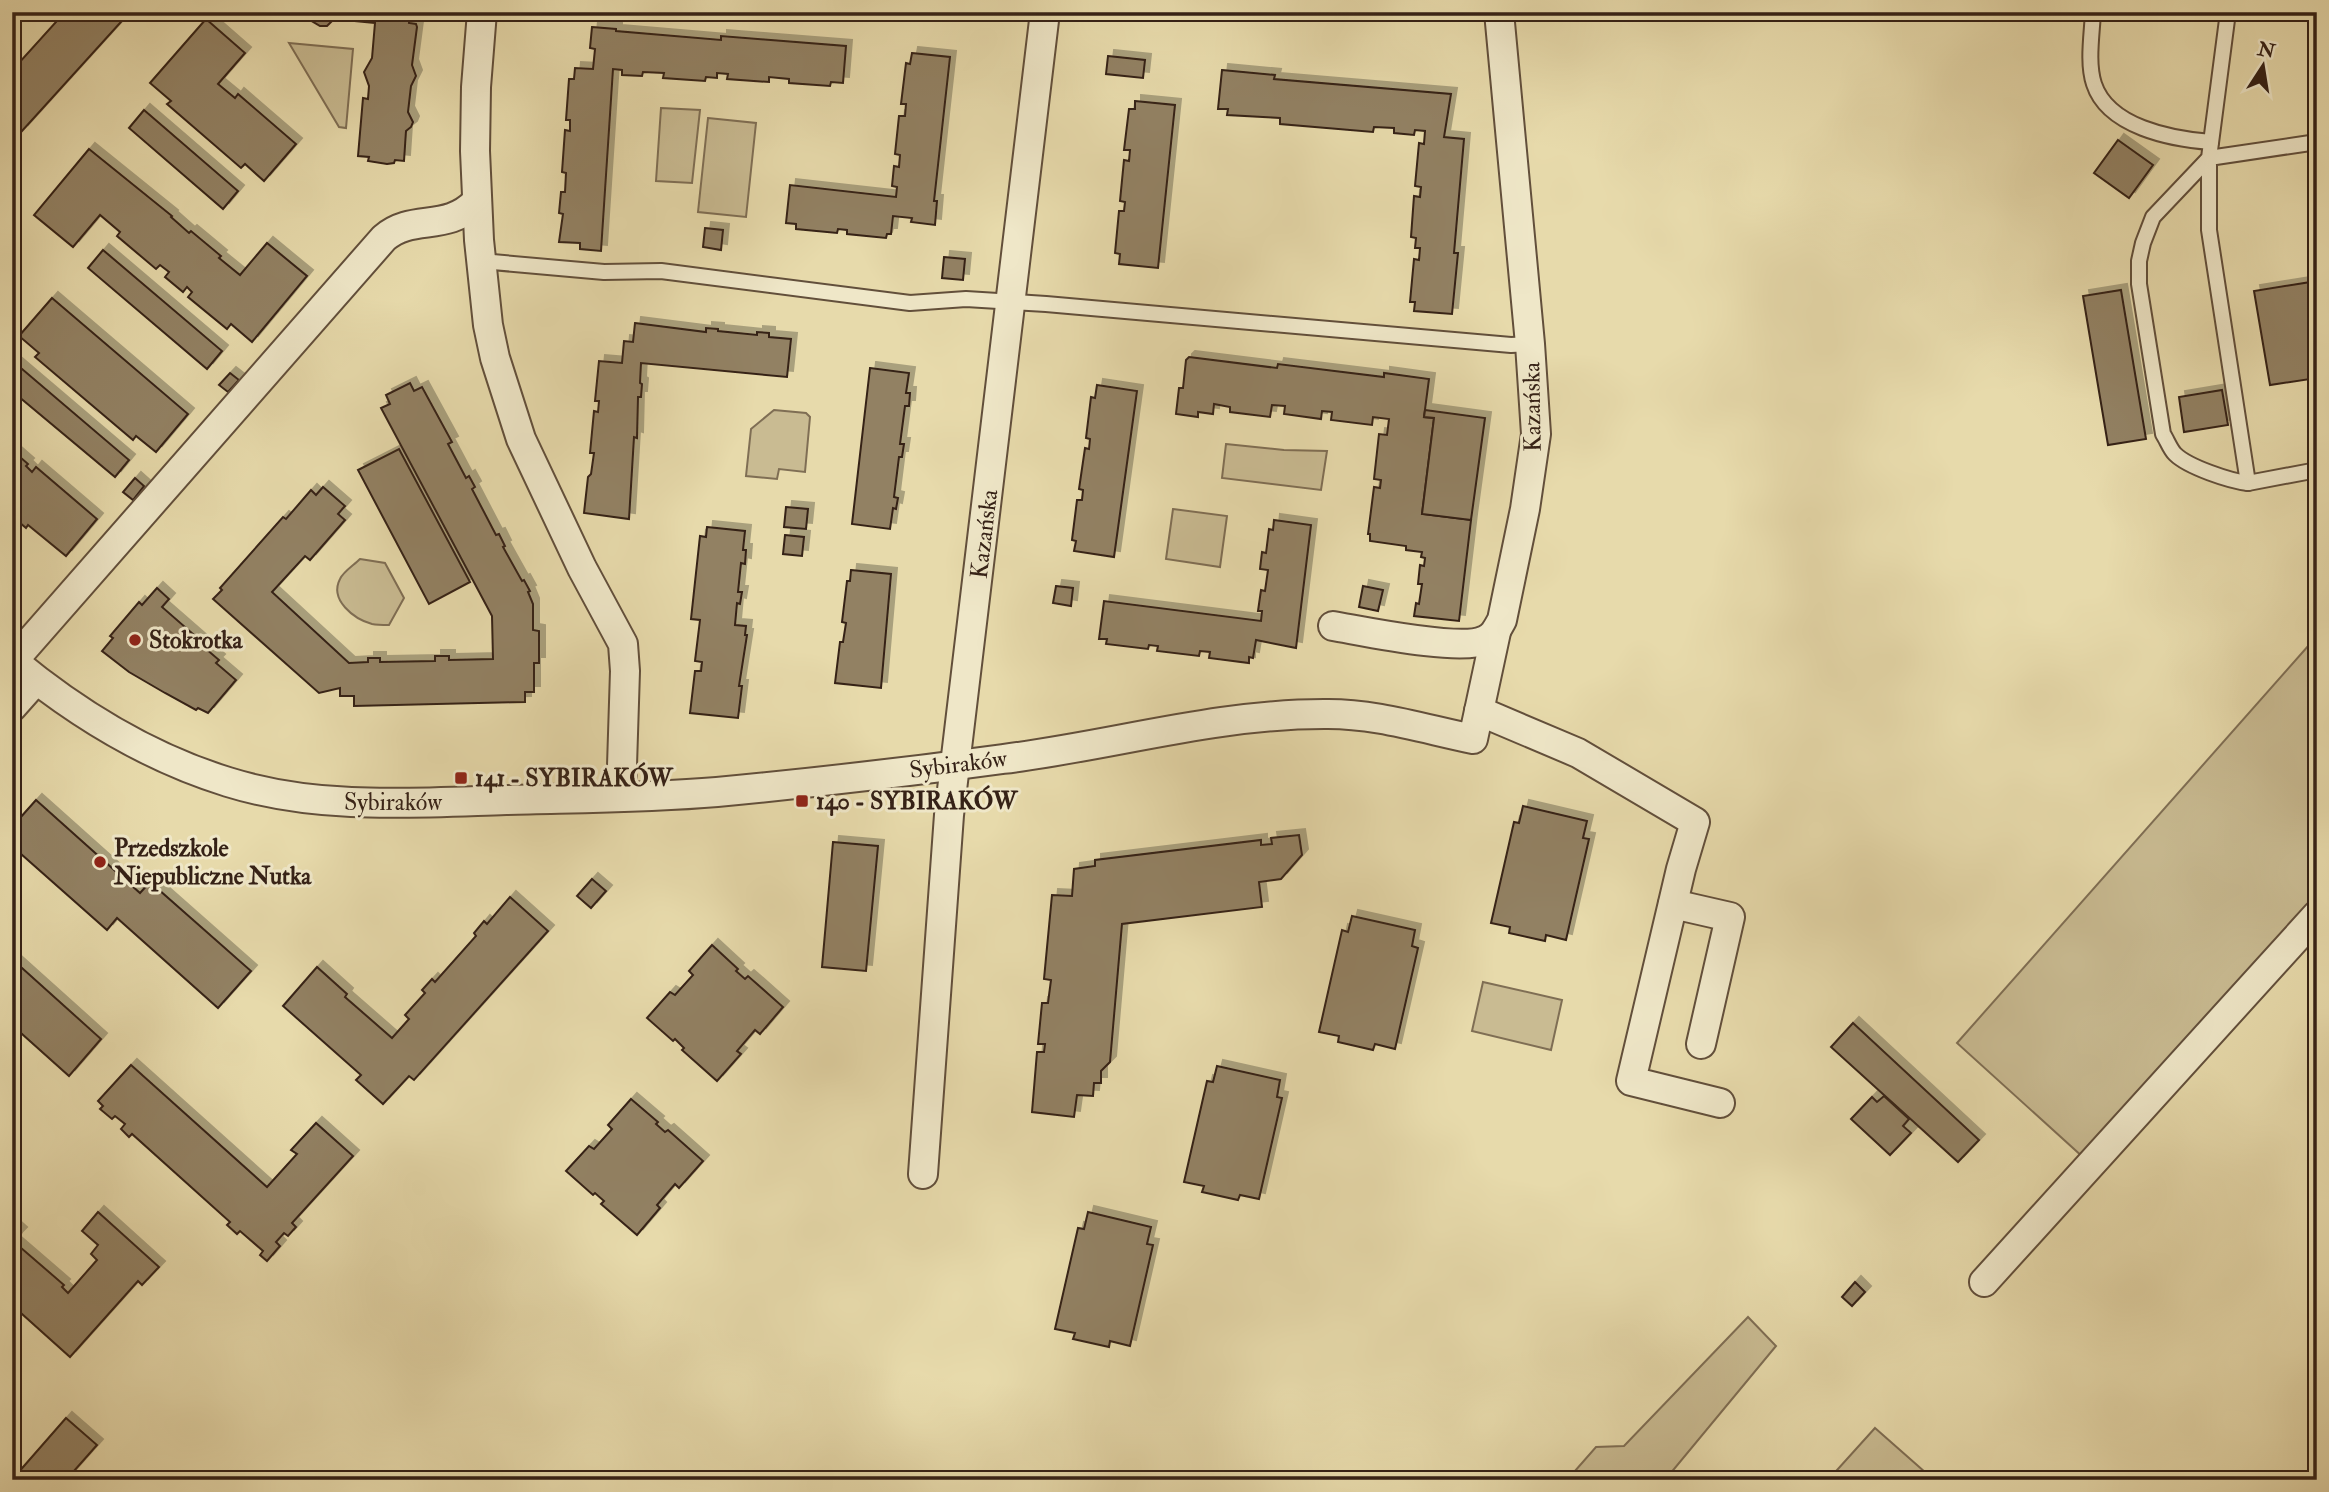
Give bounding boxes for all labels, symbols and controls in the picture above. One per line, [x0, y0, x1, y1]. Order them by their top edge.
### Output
north arrow [2228, 32, 2298, 102]
text: N [2255, 37, 2278, 64]
street label: Kazańska [1516, 361, 1549, 452]
street label: Kazańska [964, 486, 1005, 581]
place label: Stokrotka [149, 625, 243, 656]
marker: Stokrotka [127, 632, 143, 648]
street label: Sybiraków [908, 743, 1010, 786]
place label: 141 - SYBIRAKÓW [475, 762, 674, 794]
marker: 141 - SYBIRAKÓW [453, 770, 469, 786]
place label: 140 - SYBIRAKÓW [816, 785, 1019, 817]
street label: Sybiraków [344, 787, 443, 818]
marker: 140 - SYBIRAKÓW [794, 793, 810, 809]
place label: Przedszkole Niepubliczne Nutka [113, 833, 312, 892]
marker: Przedszkole Niepubliczne Nutka [92, 854, 108, 870]

